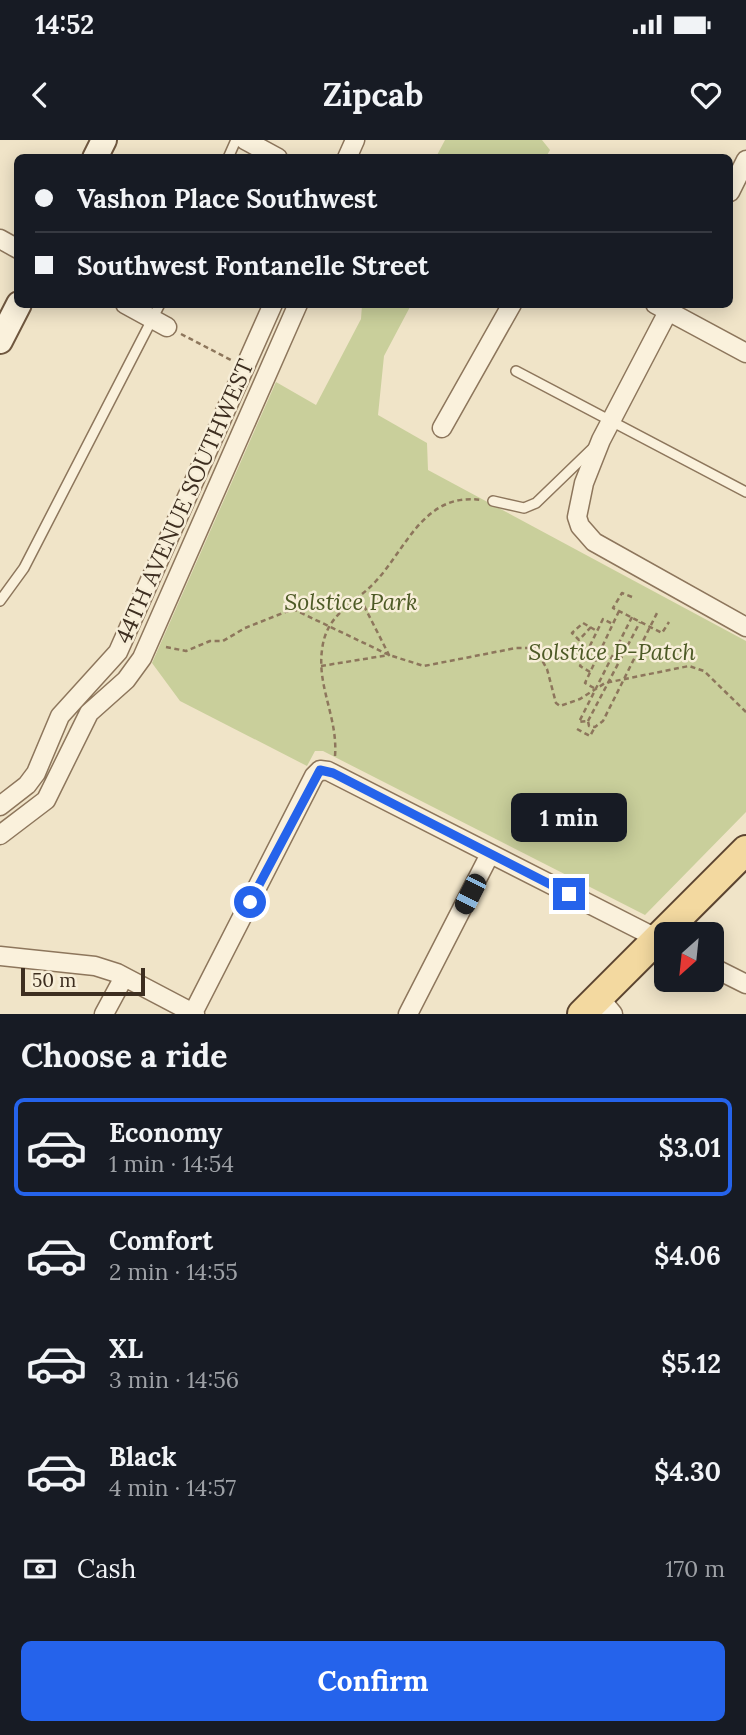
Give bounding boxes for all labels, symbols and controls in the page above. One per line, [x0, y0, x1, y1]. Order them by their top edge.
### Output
text: 14:52 [35, 8, 94, 41]
text: Zipcab [323, 74, 423, 115]
icon: back [21, 76, 59, 114]
icon: heart [687, 76, 725, 114]
text: Vashon Place Southwest [77, 182, 377, 215]
text: Southwest Fontanelle Street [77, 249, 429, 282]
street label: 44TH AVENUE SOUTHWEST [108, 354, 260, 647]
park label: Solstice Park [284, 587, 418, 616]
park label: Solstice P-Patch [528, 637, 696, 666]
callout: 1 min [511, 792, 627, 842]
text: 1 min [540, 803, 598, 832]
car [452, 871, 489, 917]
route end [553, 878, 585, 910]
route start [234, 886, 266, 918]
north arrow [654, 922, 724, 992]
map controls [654, 922, 724, 992]
scale bar [21, 965, 145, 997]
text: 50 m [32, 968, 76, 992]
text: Choose a ride [21, 1035, 228, 1076]
icon: car [25, 1116, 88, 1179]
text: Economy [109, 1116, 222, 1149]
text: $3.01 [658, 1131, 721, 1164]
text: 1 min · 14:54 [109, 1149, 234, 1178]
icon: car [25, 1224, 88, 1287]
text: Comfort [109, 1224, 213, 1257]
text: $4.06 [654, 1239, 721, 1272]
text: 2 min · 14:55 [109, 1257, 238, 1286]
icon: car [25, 1332, 88, 1395]
text: XL [109, 1332, 143, 1365]
text: $5.12 [661, 1347, 721, 1380]
text: 3 min · 14:56 [109, 1365, 239, 1394]
icon: car [25, 1440, 88, 1503]
text: Black [109, 1440, 177, 1473]
text: $4.30 [654, 1455, 721, 1488]
text: 4 min · 14:57 [109, 1473, 236, 1502]
icon: cash [21, 1550, 59, 1588]
text: Cash [77, 1552, 136, 1585]
text: 170 m [665, 1554, 725, 1583]
button: Confirm [21, 1641, 725, 1721]

